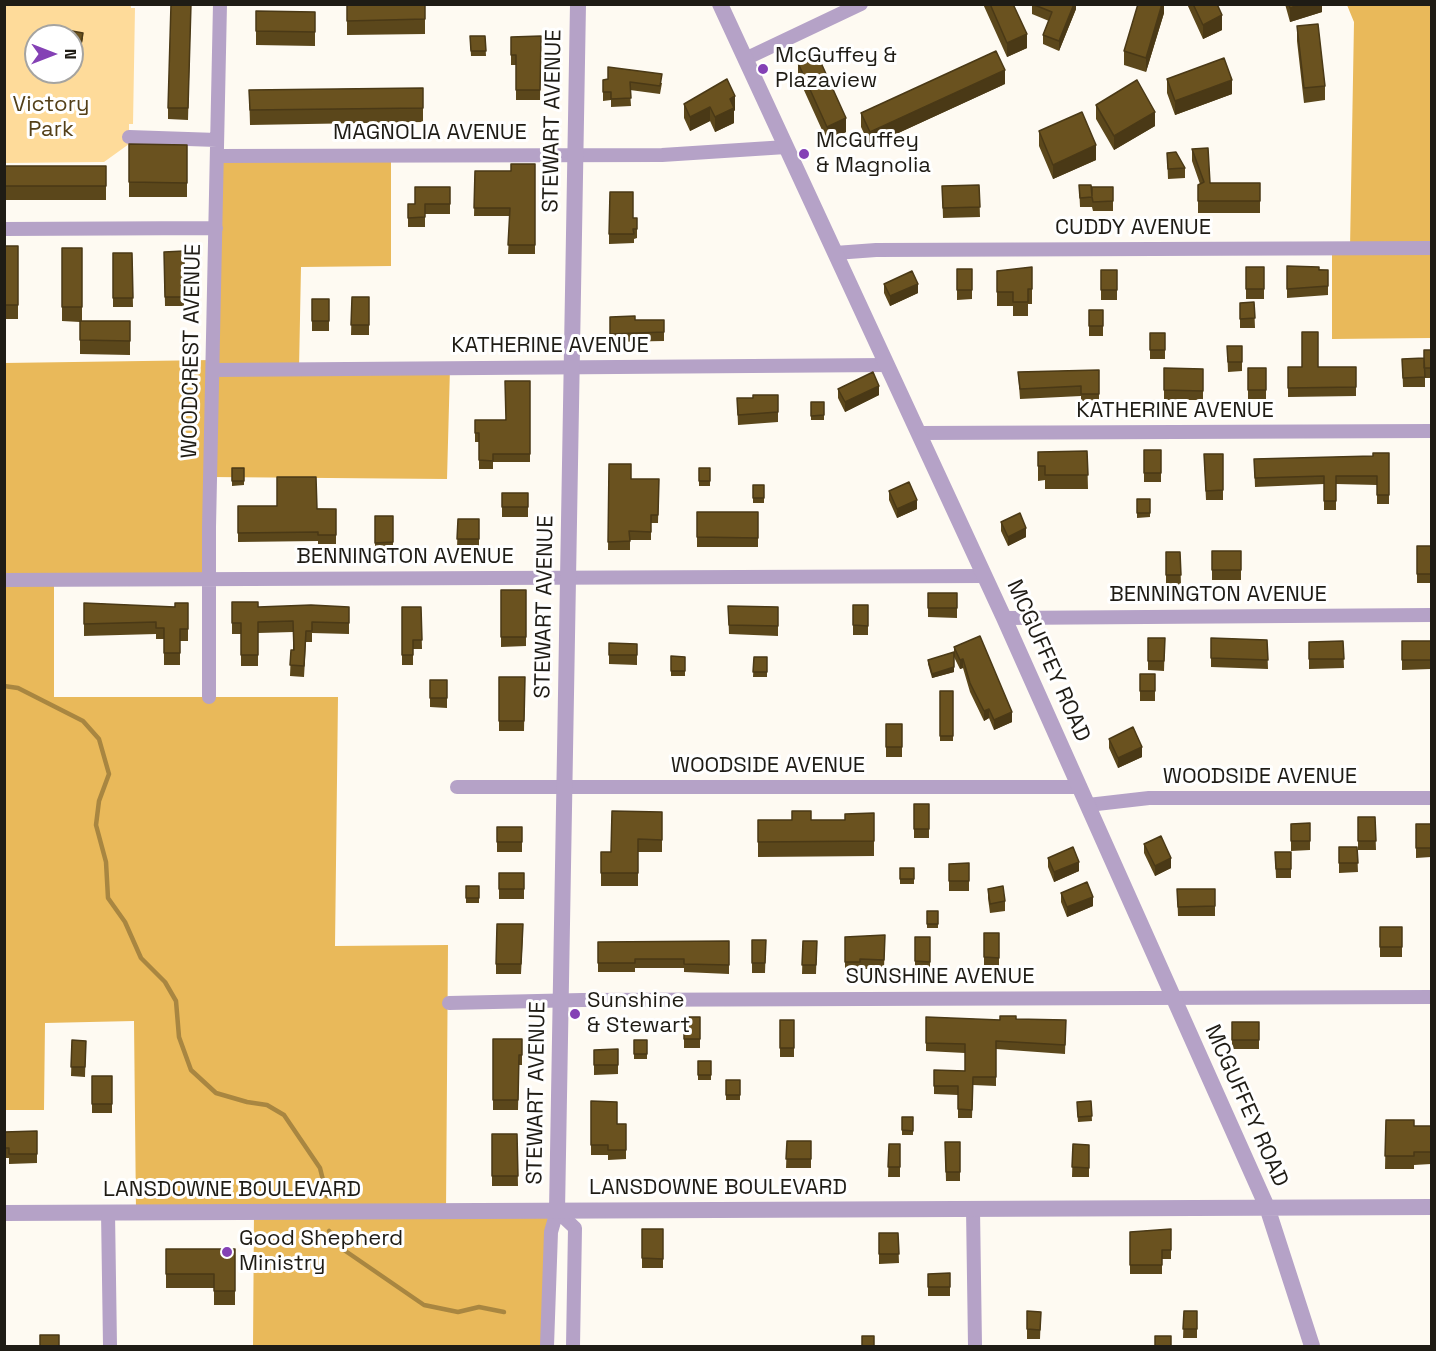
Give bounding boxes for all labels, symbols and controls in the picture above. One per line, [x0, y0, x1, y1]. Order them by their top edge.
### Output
north arrow [24, 24, 84, 84]
street label: STEWART AVENUE [538, 29, 568, 213]
place label: McGuffey & Plazaview [775, 43, 897, 94]
text: N [60, 49, 81, 59]
marker: McGuffey & Plazaview [756, 62, 770, 76]
park label: Victory Park [13, 92, 89, 144]
street label: MAGNOLIA AVENUE [333, 120, 527, 146]
place label: McGuffey & Magnolia [816, 128, 931, 180]
marker: McGuffey & Magnolia [797, 147, 811, 161]
street label: CUDDY AVENUE [1055, 215, 1211, 241]
street label: WOODCREST AVENUE [177, 243, 207, 459]
street label: KATHERINE AVENUE [451, 333, 649, 359]
street label: KATHERINE AVENUE [1076, 398, 1274, 424]
street label: STEWART AVENUE [530, 515, 560, 699]
street label: BENNINGTON AVENUE [296, 544, 514, 570]
street label: MCGUFFEY ROAD [1000, 576, 1096, 746]
street label: BENNINGTON AVENUE [1109, 582, 1327, 608]
street label: WOODSIDE AVENUE [671, 753, 865, 779]
street label: WOODSIDE AVENUE [1163, 764, 1357, 790]
street label: SUNSHINE AVENUE [845, 964, 1035, 990]
place label: Sunshine & Stewart [587, 988, 690, 1040]
street label: STEWART AVENUE [522, 1001, 552, 1185]
marker: Sunshine & Stewart [568, 1007, 582, 1021]
street label: MCGUFFEY ROAD [1198, 1021, 1294, 1191]
street label: LANSDOWNE BOULEVARD [589, 1175, 847, 1201]
street label: LANSDOWNE BOULEVARD [103, 1177, 361, 1203]
place label: Good Shepherd Ministry [239, 1226, 403, 1278]
marker: Good Shepherd Ministry [220, 1245, 234, 1259]

